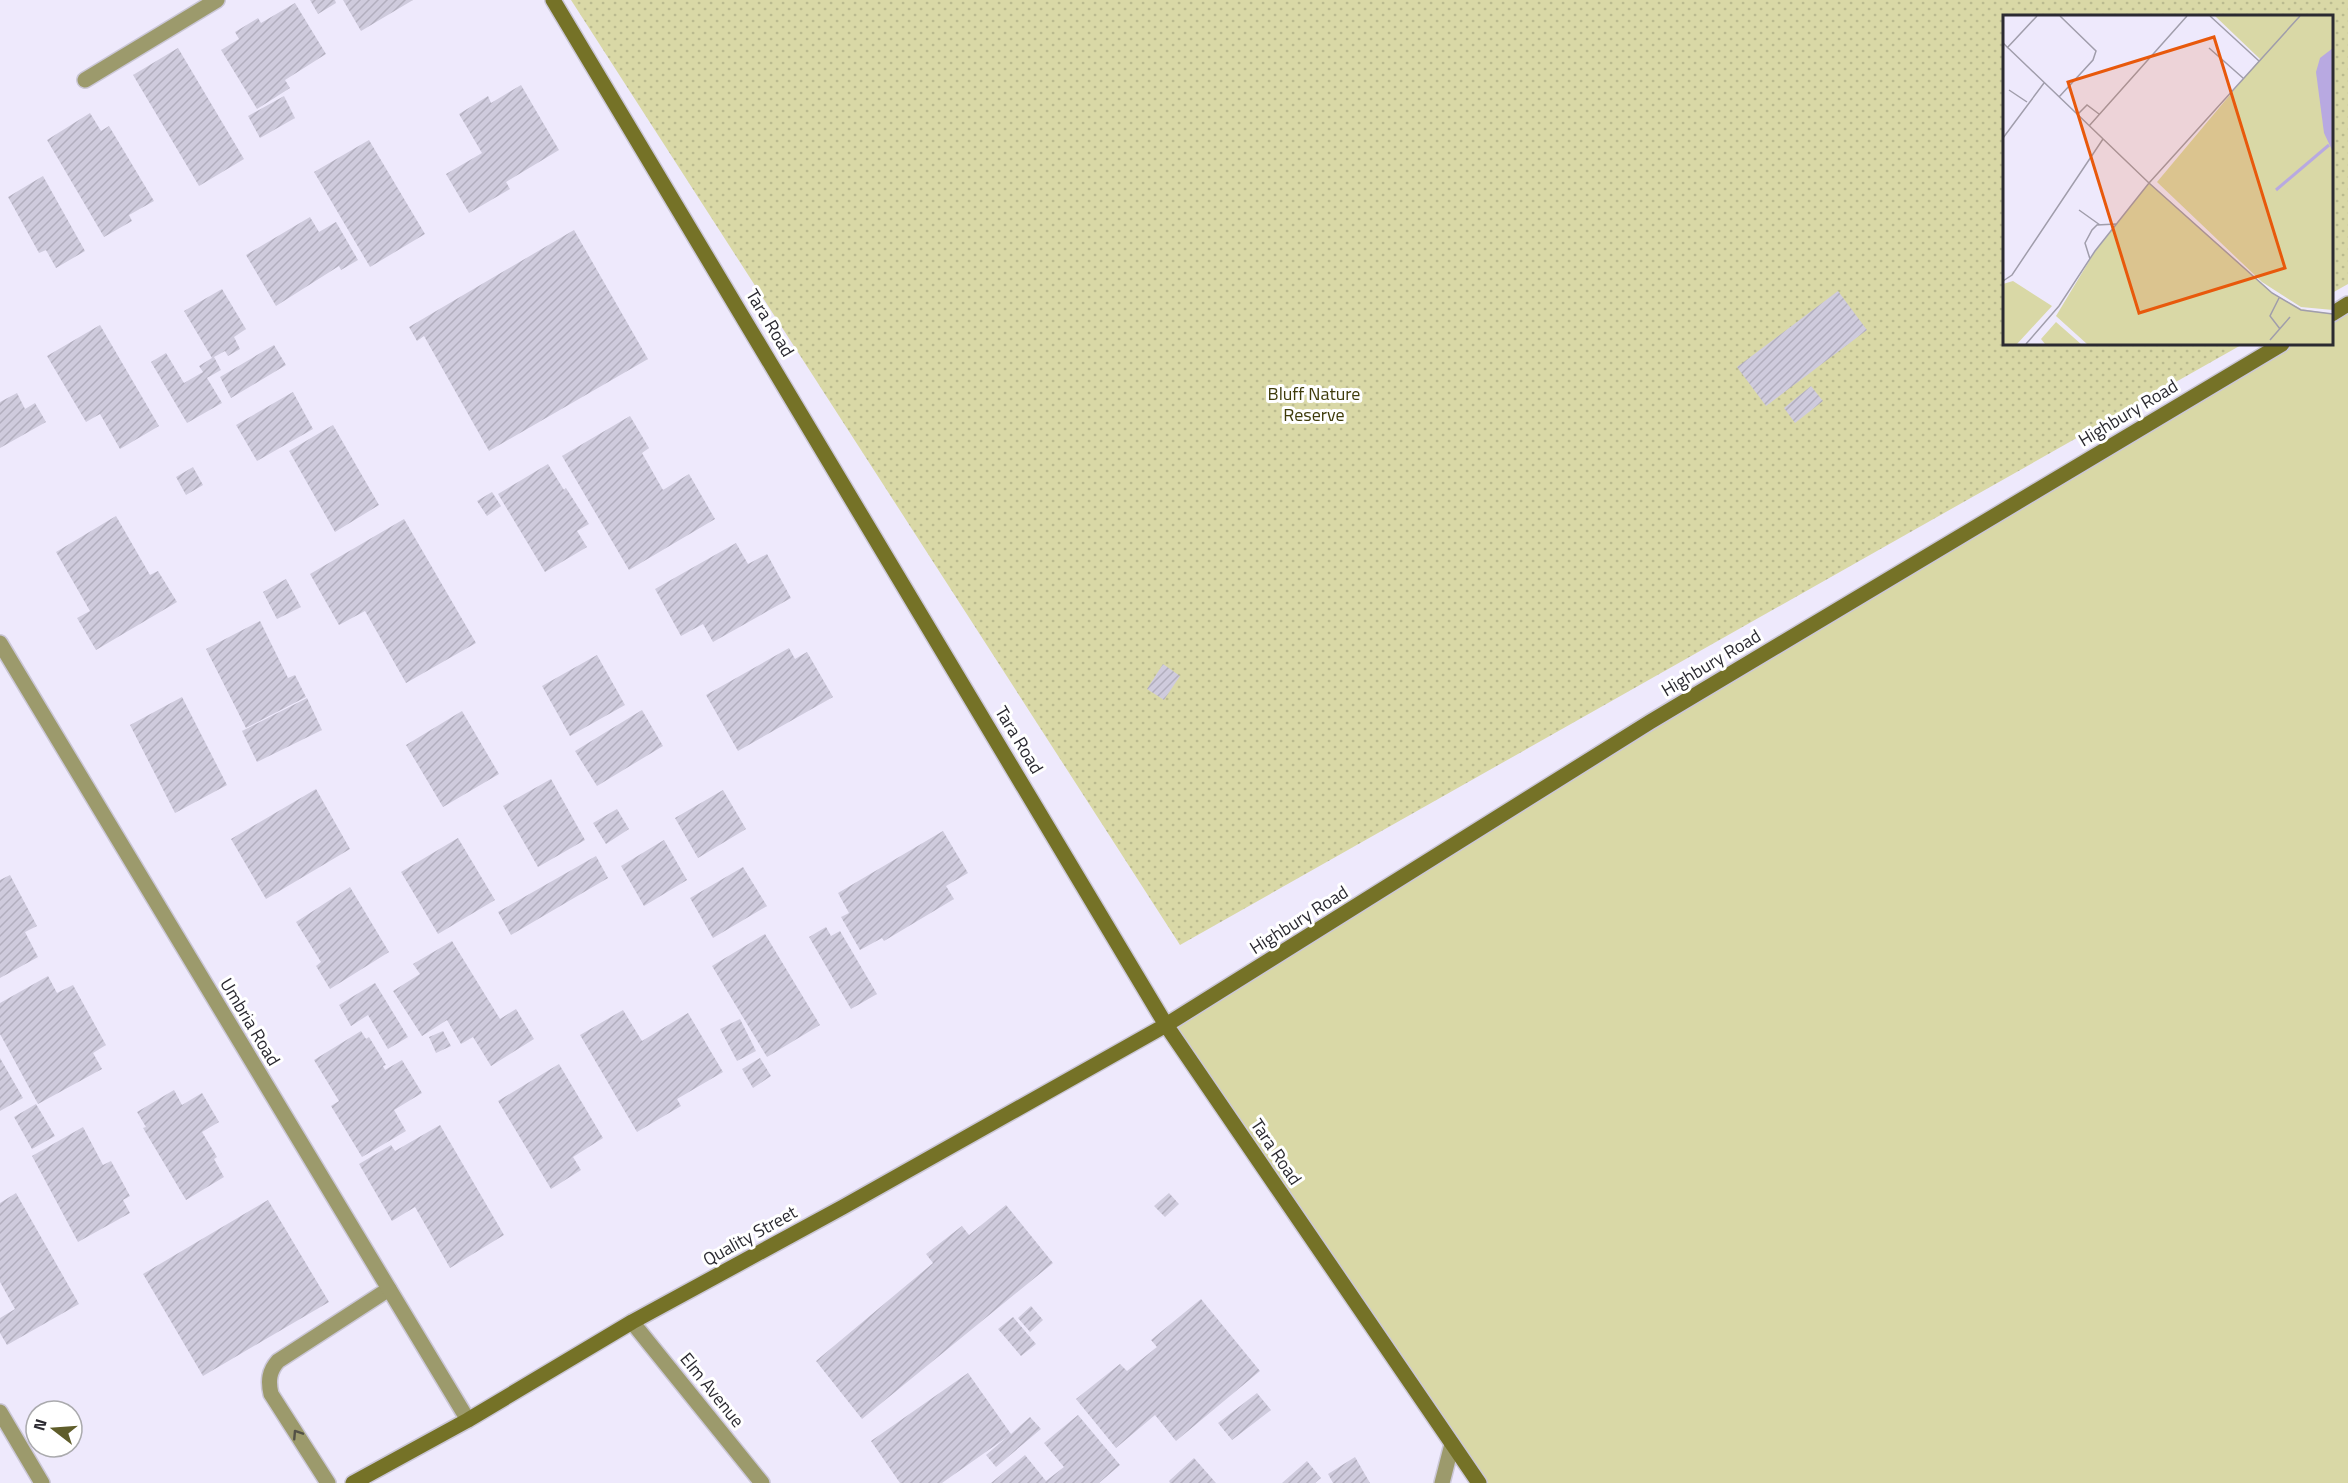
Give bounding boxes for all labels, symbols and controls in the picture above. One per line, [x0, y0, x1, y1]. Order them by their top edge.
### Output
inset map [2003, 15, 2333, 345]
street label: Tara Road [740, 284, 801, 362]
street label: Highbury Road [2073, 372, 2183, 453]
park label: Bluff Nature Reserve [1268, 380, 1360, 428]
street label: Highbury Road [1656, 622, 1766, 703]
street label: Tara Road [989, 701, 1050, 779]
street label: Highbury Road [1244, 878, 1353, 961]
street label: Umbria Road [214, 973, 287, 1071]
street label: Tara Road [1244, 1113, 1309, 1190]
street label: Quality Street [698, 1198, 802, 1273]
street label: Elm Avenue [674, 1346, 751, 1433]
north arrow [24, 1399, 84, 1459]
text: N [27, 1416, 53, 1433]
one-way arrow [292, 1430, 304, 1440]

